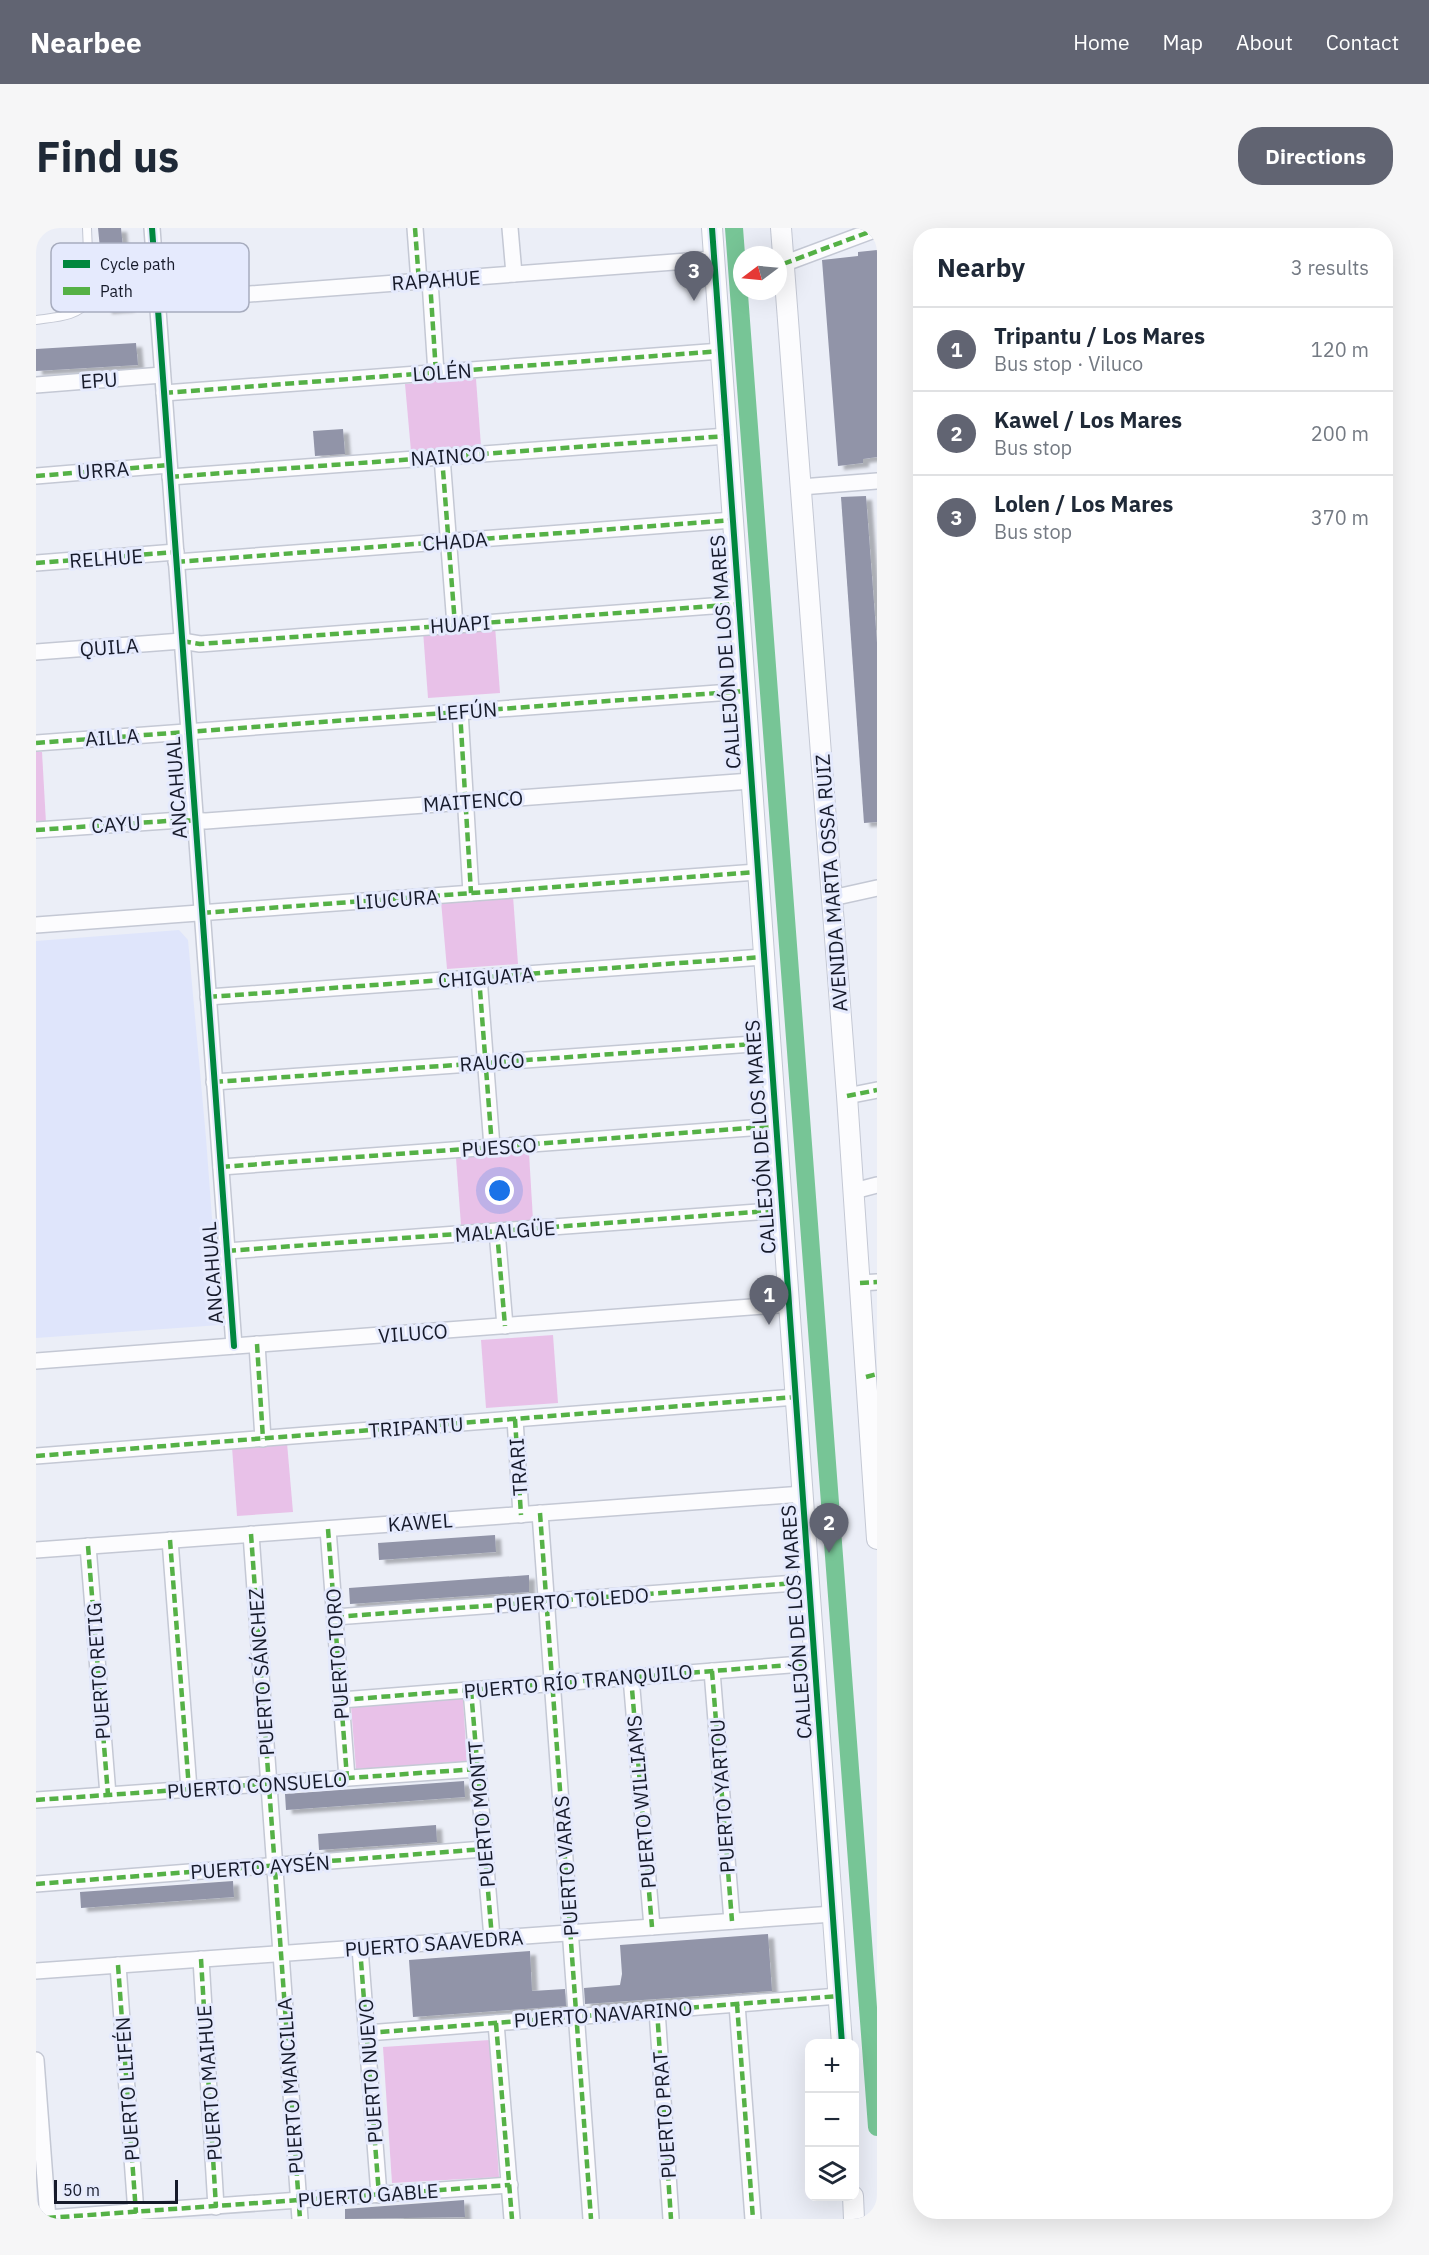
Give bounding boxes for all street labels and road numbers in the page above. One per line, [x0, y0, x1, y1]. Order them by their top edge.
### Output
street label: RAPAHUE [391, 263, 481, 297]
street label: LOLÉN [411, 356, 473, 388]
street label: EPU [79, 365, 119, 395]
street label: NAINCO [409, 440, 487, 472]
street label: URRA [76, 455, 130, 485]
street label: CHADA [421, 525, 489, 557]
street label: CALLEJÓN DE LOS MARES [703, 534, 747, 770]
street label: RELHUE [68, 542, 144, 574]
street label: HUAPI [429, 608, 491, 640]
street label: QUILA [79, 631, 140, 663]
street label: LEFÚN [436, 695, 498, 727]
street label: AILLA [84, 722, 140, 752]
street label: ANCAHUAL [159, 736, 193, 840]
street label: AVENIDA MARTA OSSA RUIZ [809, 753, 853, 1013]
street label: MAITENCO [422, 784, 524, 818]
street label: CAYU [90, 809, 142, 839]
street label: LIUCURA [355, 883, 440, 915]
street label: CHIGUATA [437, 960, 535, 994]
street label: CALLEJÓN DE LOS MARES [738, 1019, 782, 1255]
street label: RAUCO [459, 1046, 525, 1078]
street label: PUESCO [461, 1131, 537, 1163]
street label: MALALGÜE [454, 1214, 556, 1248]
street label: ANCAHUAL [195, 1221, 229, 1325]
street label: VILUCO [377, 1317, 449, 1349]
street label: TRIPANTU [367, 1410, 465, 1444]
street label: TRARI [503, 1437, 533, 1497]
street label: CALLEJÓN DE LOS MARES [774, 1504, 818, 1740]
street label: KAWEL [387, 1506, 453, 1538]
street label: PUERTO TOLEDO [494, 1581, 650, 1619]
street label: PUERTO SÁNCHEZ [242, 1587, 280, 1757]
street label: PUERTO TORO [319, 1587, 355, 1721]
street label: PUERTO RETIG [80, 1602, 116, 1740]
street label: PUERTO RÍO TRANQUILO [462, 1658, 694, 1704]
street label: PUERTO WILLIAMS [620, 1714, 662, 1890]
street label: PUERTO YARTOU [703, 1718, 741, 1874]
street label: PUERTO MONTT [461, 1739, 501, 1889]
street label: PUERTO CONSUELO [166, 1765, 348, 1805]
street label: PUERTO VARAS [548, 1795, 584, 1937]
street label: PUERTO AYSÉN [189, 1849, 331, 1885]
street label: PUERTO SAAVEDRA [344, 1923, 525, 1963]
street label: PUERTO NAVARINO [513, 1994, 693, 2034]
street label: PUERTO MANCILLA [270, 1997, 310, 2175]
street label: PUERTO NUEVO [351, 1998, 389, 2144]
street label: PUERTO MAIHUE [190, 2004, 228, 2162]
street label: PUERTO LLIFÉN [108, 2016, 146, 2162]
street label: PUERTO PRAT [646, 2050, 682, 2180]
street label: PUERTO GABLE [297, 2177, 439, 2213]

